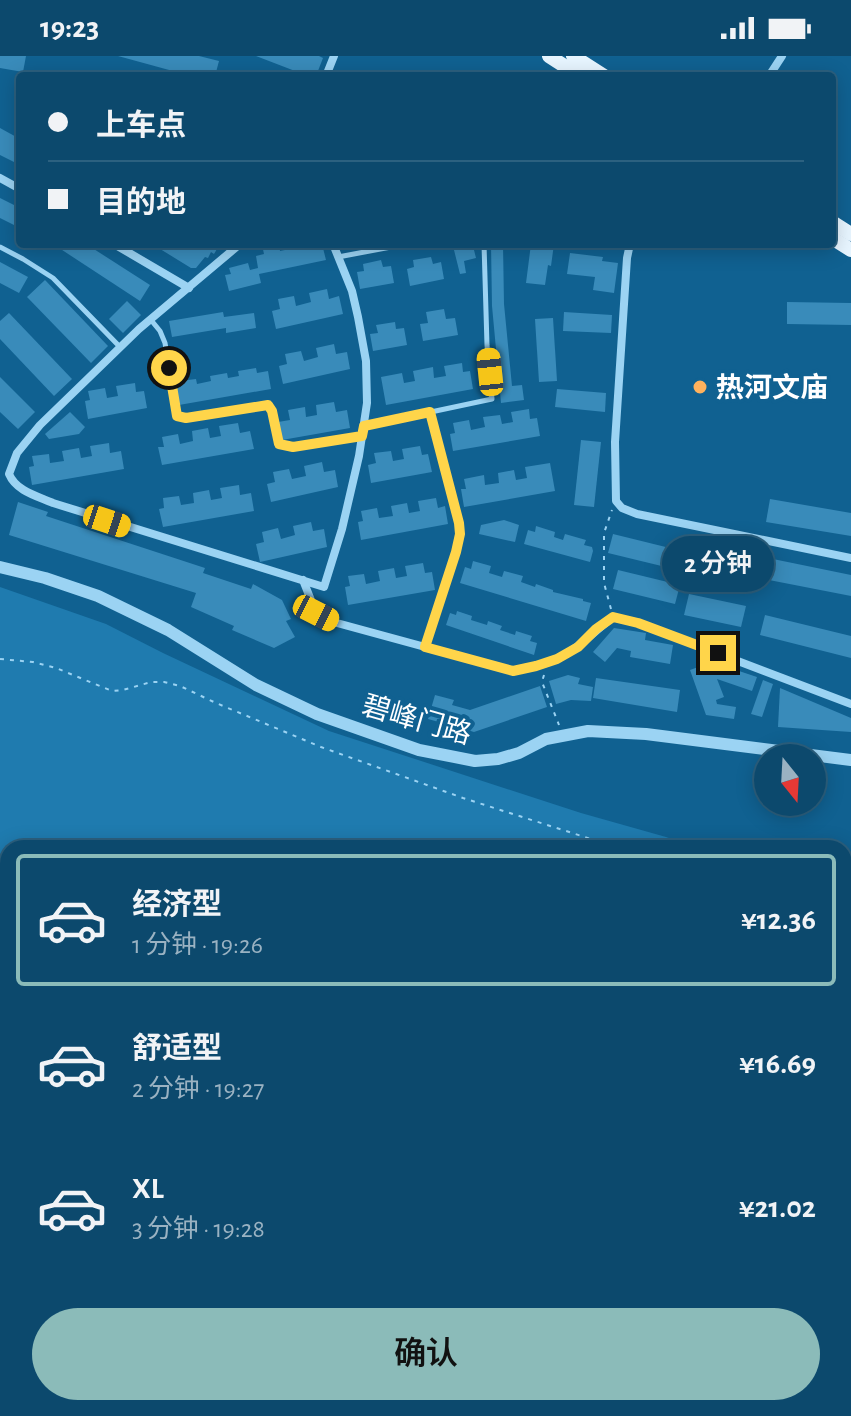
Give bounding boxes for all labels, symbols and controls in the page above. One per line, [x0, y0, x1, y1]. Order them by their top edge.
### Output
text: 19:23 [40, 13, 99, 43]
text: 上车点 [96, 111, 186, 141]
text: 目的地 [96, 188, 186, 218]
car [476, 347, 504, 397]
route start [151, 350, 187, 386]
place label: 热河文庙 [716, 372, 828, 403]
marker: 热河文庙 [691, 378, 709, 396]
car [80, 502, 134, 540]
callout: 2 分钟 [662, 537, 774, 593]
text: 2 分钟 [684, 551, 752, 577]
car [289, 591, 343, 635]
route end [700, 635, 736, 671]
street label: 碧峰门路 [359, 690, 475, 750]
north arrow [754, 744, 826, 816]
map controls [754, 744, 826, 816]
icon: car [36, 884, 108, 956]
text: 经济型 [132, 890, 222, 920]
text: ¥12.36 [741, 905, 816, 935]
text: 1 分钟 · 19:26 [132, 932, 263, 958]
icon: car [36, 1028, 108, 1100]
text: 舒适型 [132, 1034, 222, 1064]
text: ¥16.69 [739, 1049, 816, 1079]
text: 2 分钟 · 19:27 [132, 1076, 264, 1102]
icon: car [36, 1172, 108, 1244]
text: XL [132, 1174, 164, 1204]
text: ¥21.02 [739, 1193, 816, 1223]
text: 3 分钟 · 19:28 [132, 1216, 265, 1242]
button: 确认 [32, 1308, 820, 1400]

